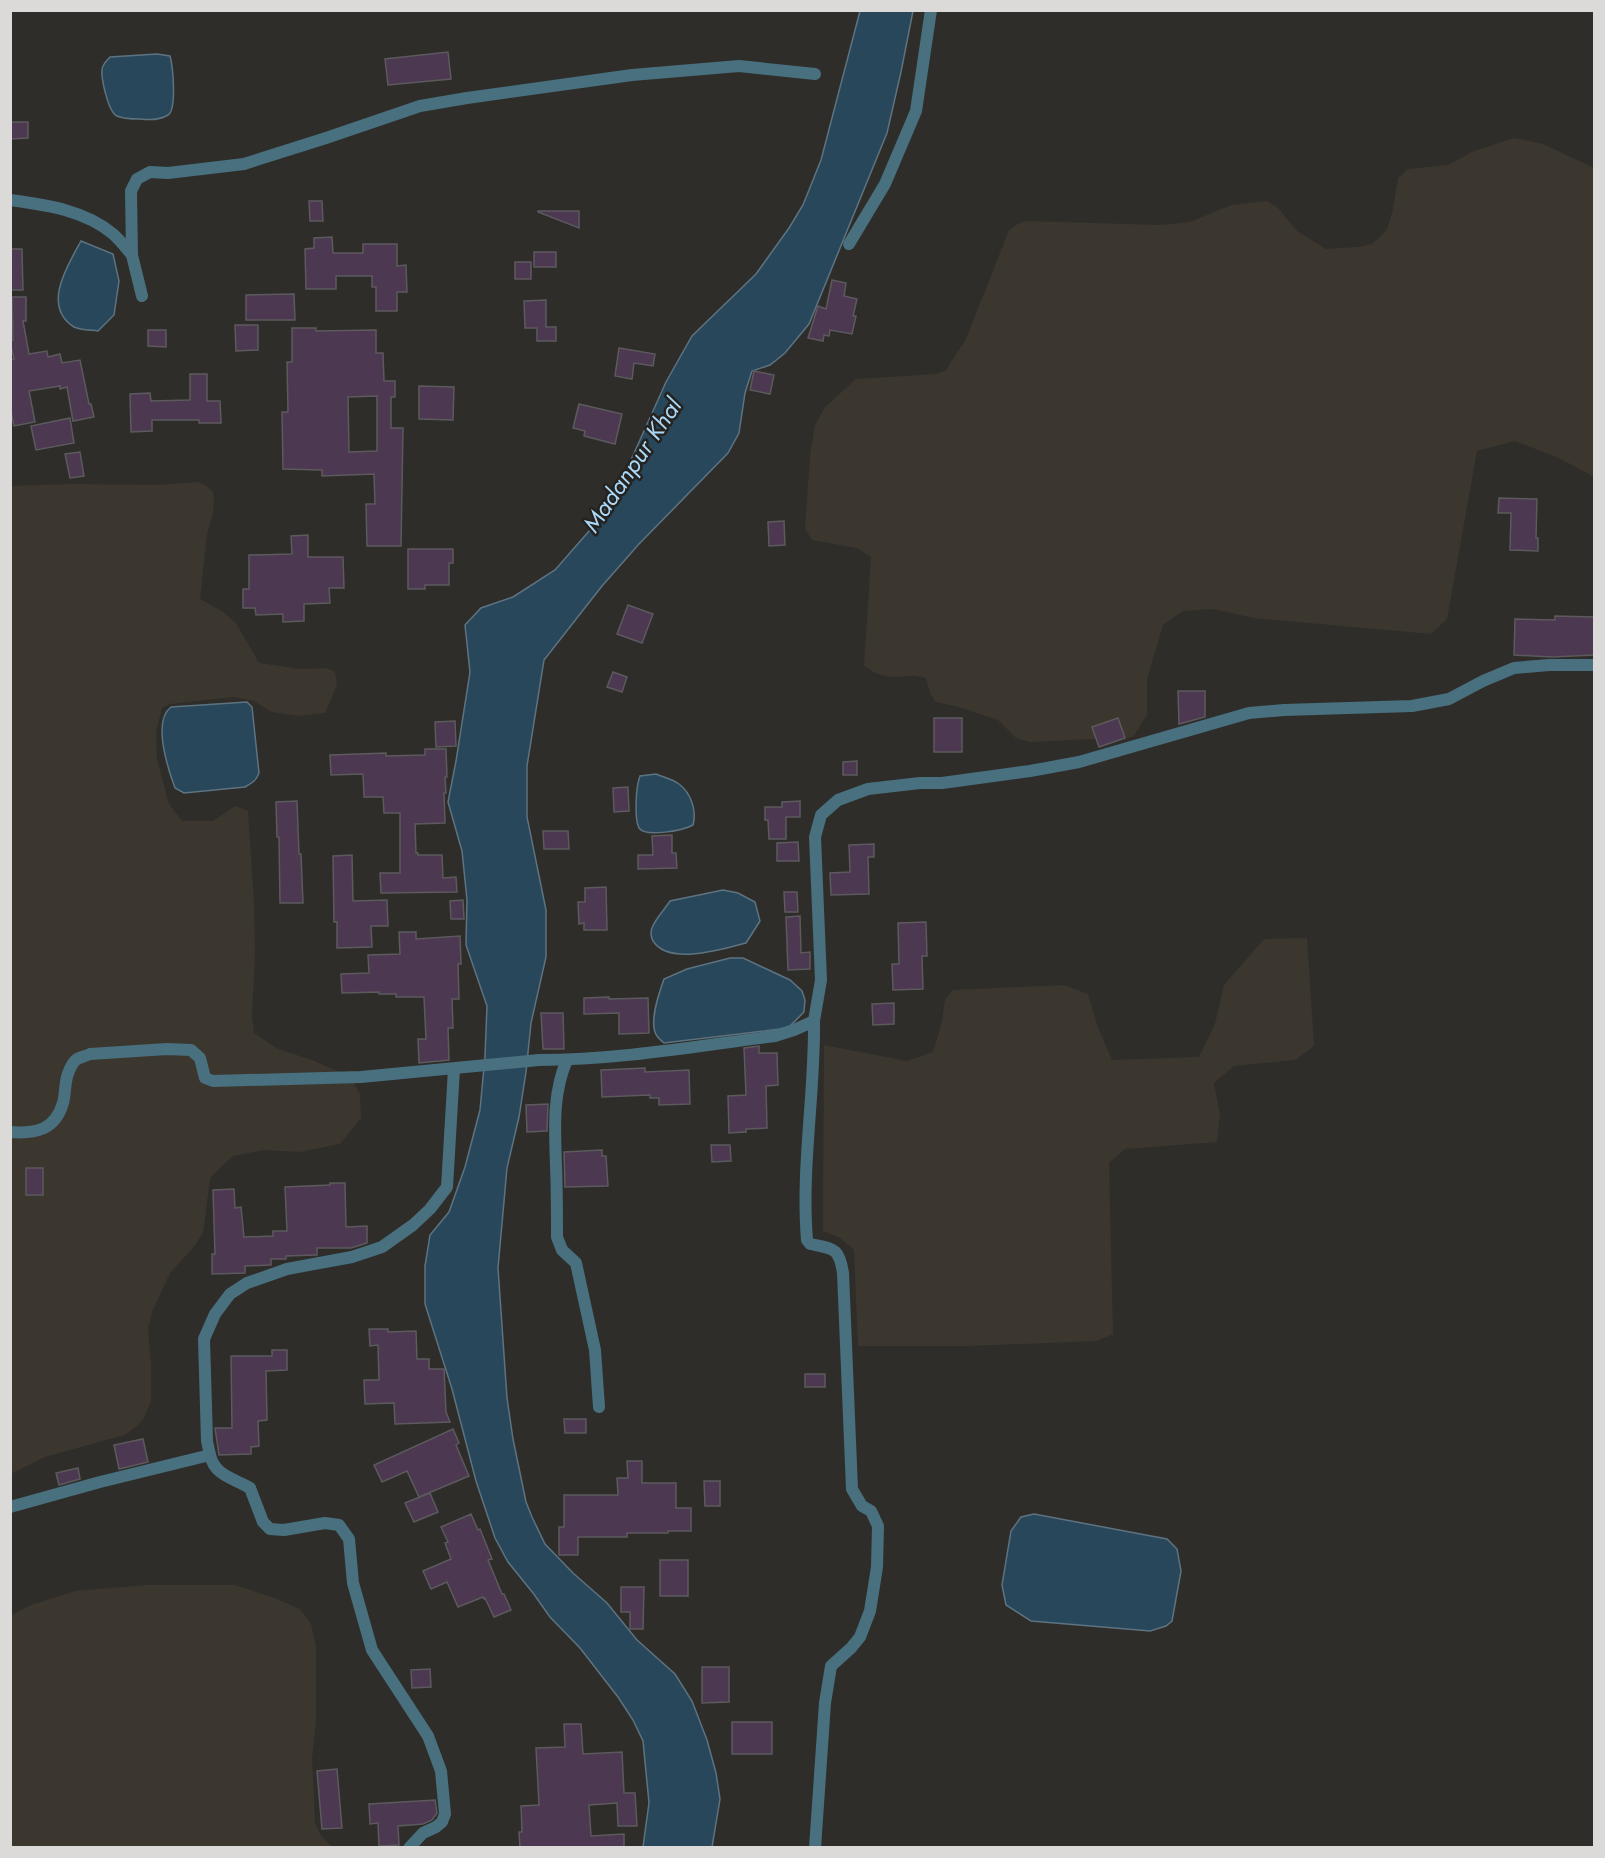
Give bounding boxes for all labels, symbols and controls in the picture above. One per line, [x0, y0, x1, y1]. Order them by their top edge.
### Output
water label: Madanpur Khal [574, 389, 691, 539]

